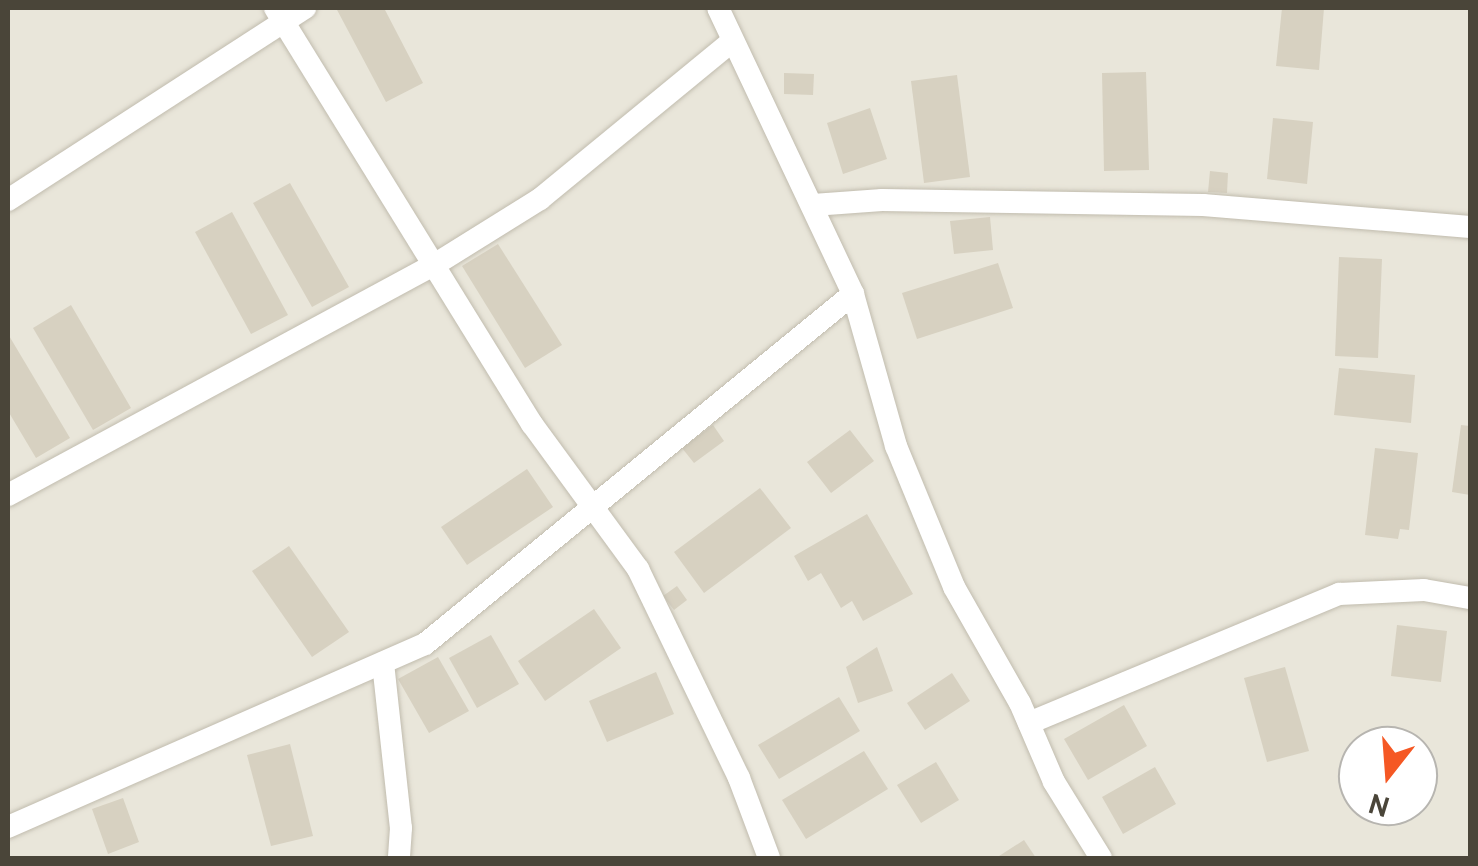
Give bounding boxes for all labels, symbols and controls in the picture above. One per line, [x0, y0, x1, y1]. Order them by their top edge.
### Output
north arrow [1338, 726, 1438, 826]
text: N [1365, 783, 1395, 823]

